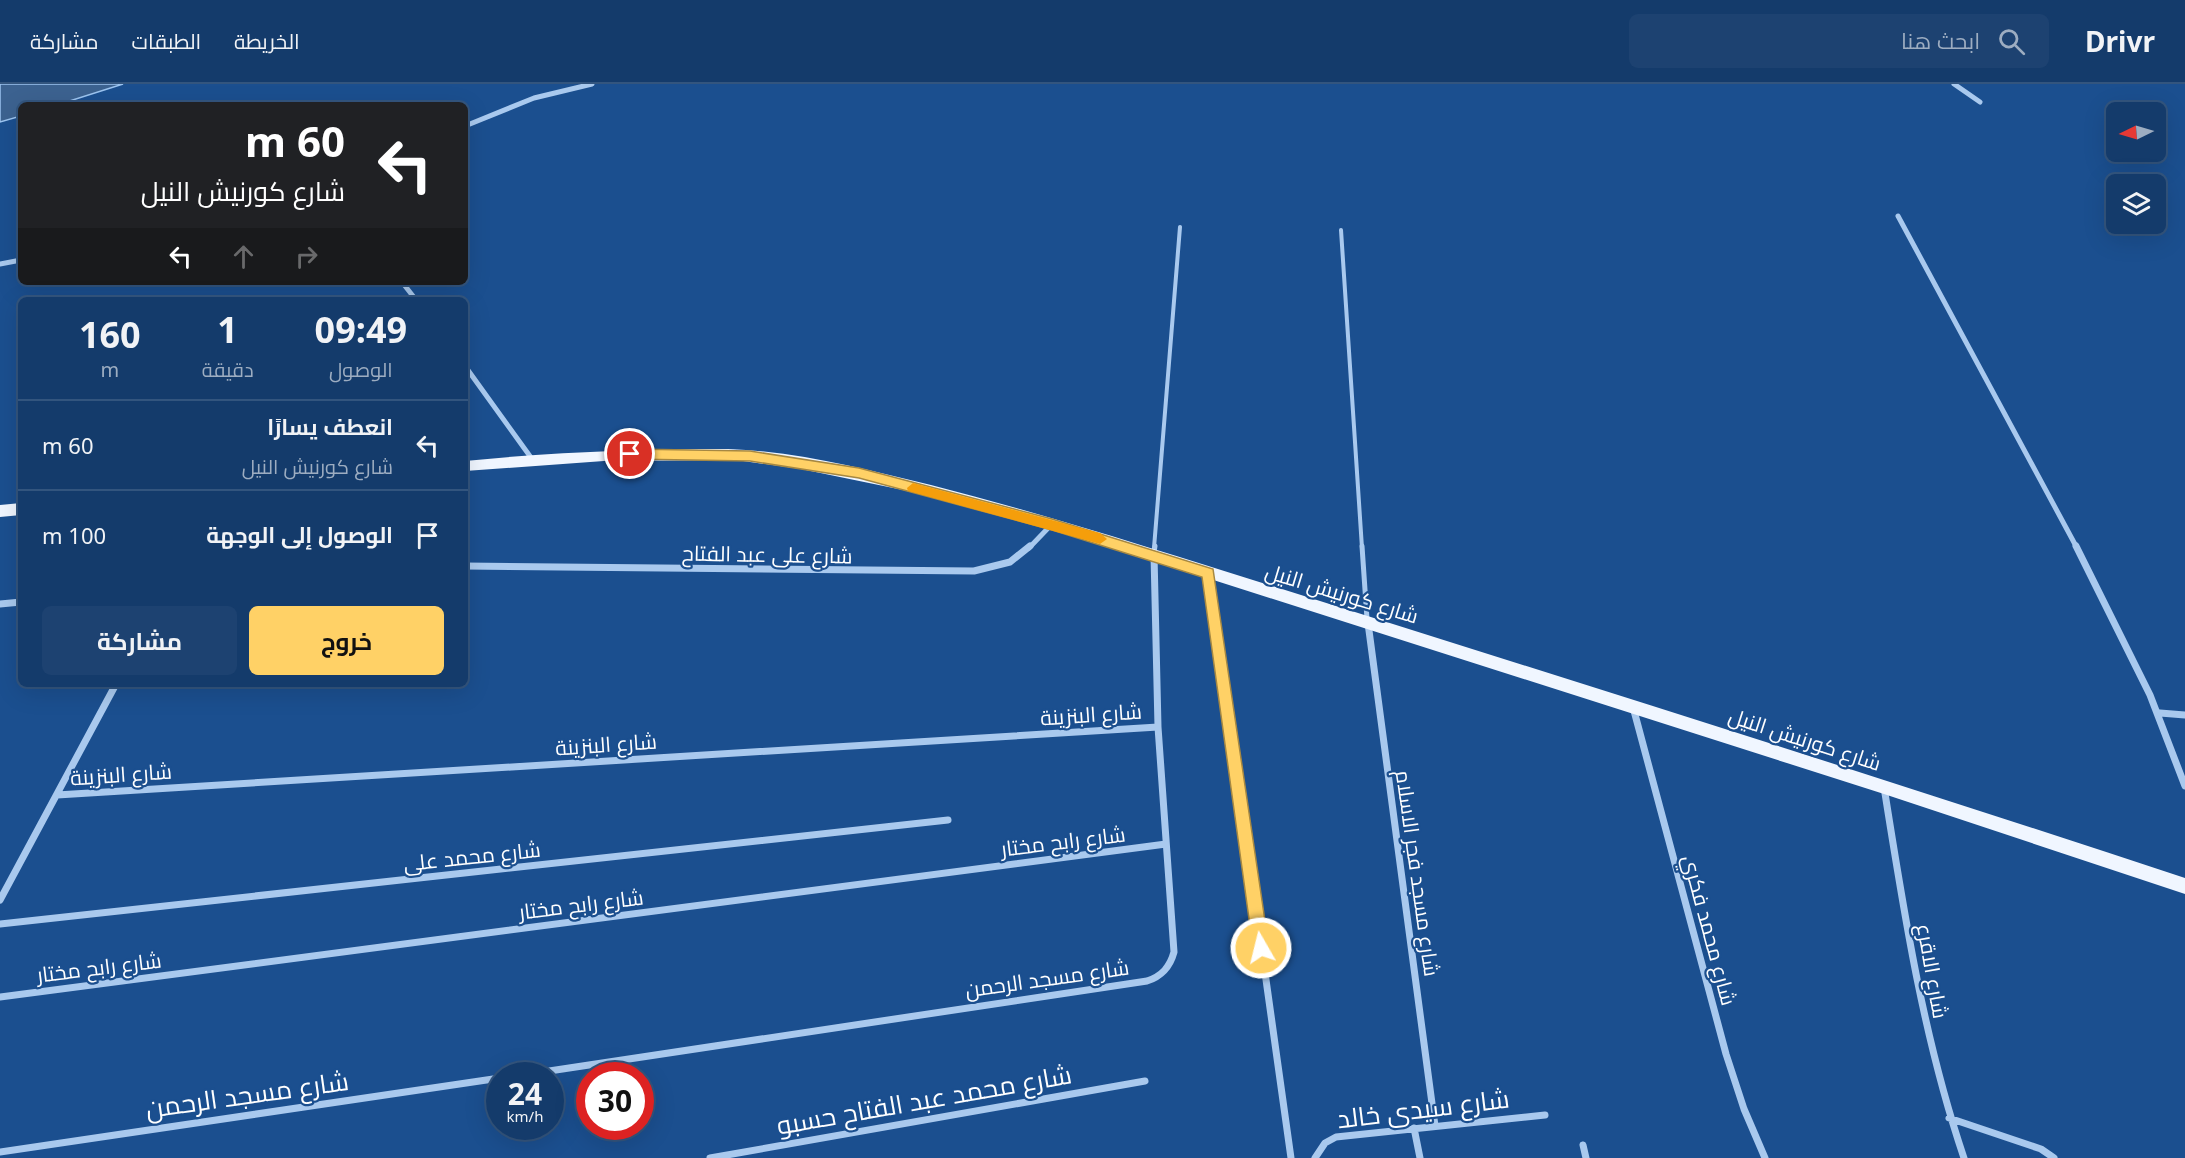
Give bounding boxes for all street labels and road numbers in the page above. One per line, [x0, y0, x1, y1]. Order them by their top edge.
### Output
street label: شارع على عبد الفتاح [681, 539, 853, 570]
street label: شارع كورنيش النيل [1262, 556, 1422, 631]
street label: شارع البنزينة [1039, 696, 1143, 733]
street label: شارع كورنيش النيل [1725, 701, 1885, 778]
street label: شارع البنزينة [554, 726, 658, 763]
street label: شارع البنزينة [69, 756, 173, 793]
street label: شارع مسجد فجر الاسلام [1389, 768, 1446, 978]
street label: شارع رابح مختار [998, 819, 1127, 864]
street label: شارع محمد على [402, 835, 542, 878]
street label: شارع محمد فكري [1674, 852, 1744, 1009]
street label: شارع رابح مختار [516, 882, 645, 927]
street label: شارع الاقرع [1910, 921, 1955, 1021]
street label: شارع رابح مختار [34, 945, 163, 990]
street label: شارع مسجد الرحمن [963, 953, 1131, 1004]
street label: شارع محمد عبد الفتاح حسبو [774, 1055, 1074, 1143]
street label: شارع مسجد الرحمن [143, 1062, 351, 1126]
street label: شارع سيدى خالد [1335, 1080, 1511, 1136]

